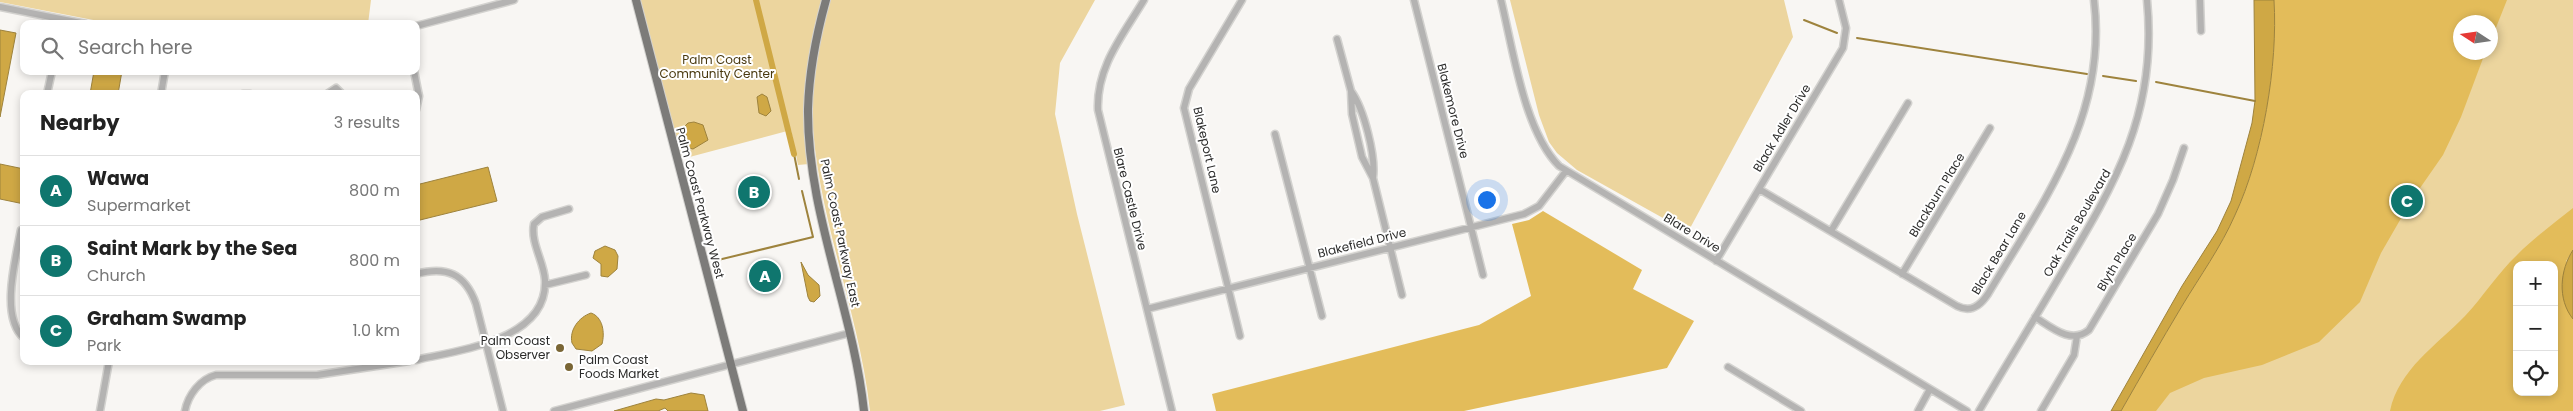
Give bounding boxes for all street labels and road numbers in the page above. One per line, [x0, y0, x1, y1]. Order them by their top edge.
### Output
street label: Blakemore Drive [1433, 62, 1474, 160]
street label: Black Adler Drive [1749, 81, 1814, 175]
street label: Blakeport Lane [1189, 105, 1226, 195]
street label: Palm Coast Parkway West [672, 125, 729, 280]
street label: Blare Castle Drive [1110, 146, 1151, 252]
street label: Blackburn Place [1905, 149, 1969, 240]
street label: Palm Coast Parkway East [816, 157, 865, 309]
street label: Oak Trails Boulevard [2039, 166, 2114, 280]
street label: Black Bear Lane [1967, 208, 2030, 297]
street label: Blare Drive [1661, 209, 1724, 256]
street label: Blakefield Drive [1316, 223, 1408, 262]
street label: Blyth Place [2093, 229, 2141, 294]

